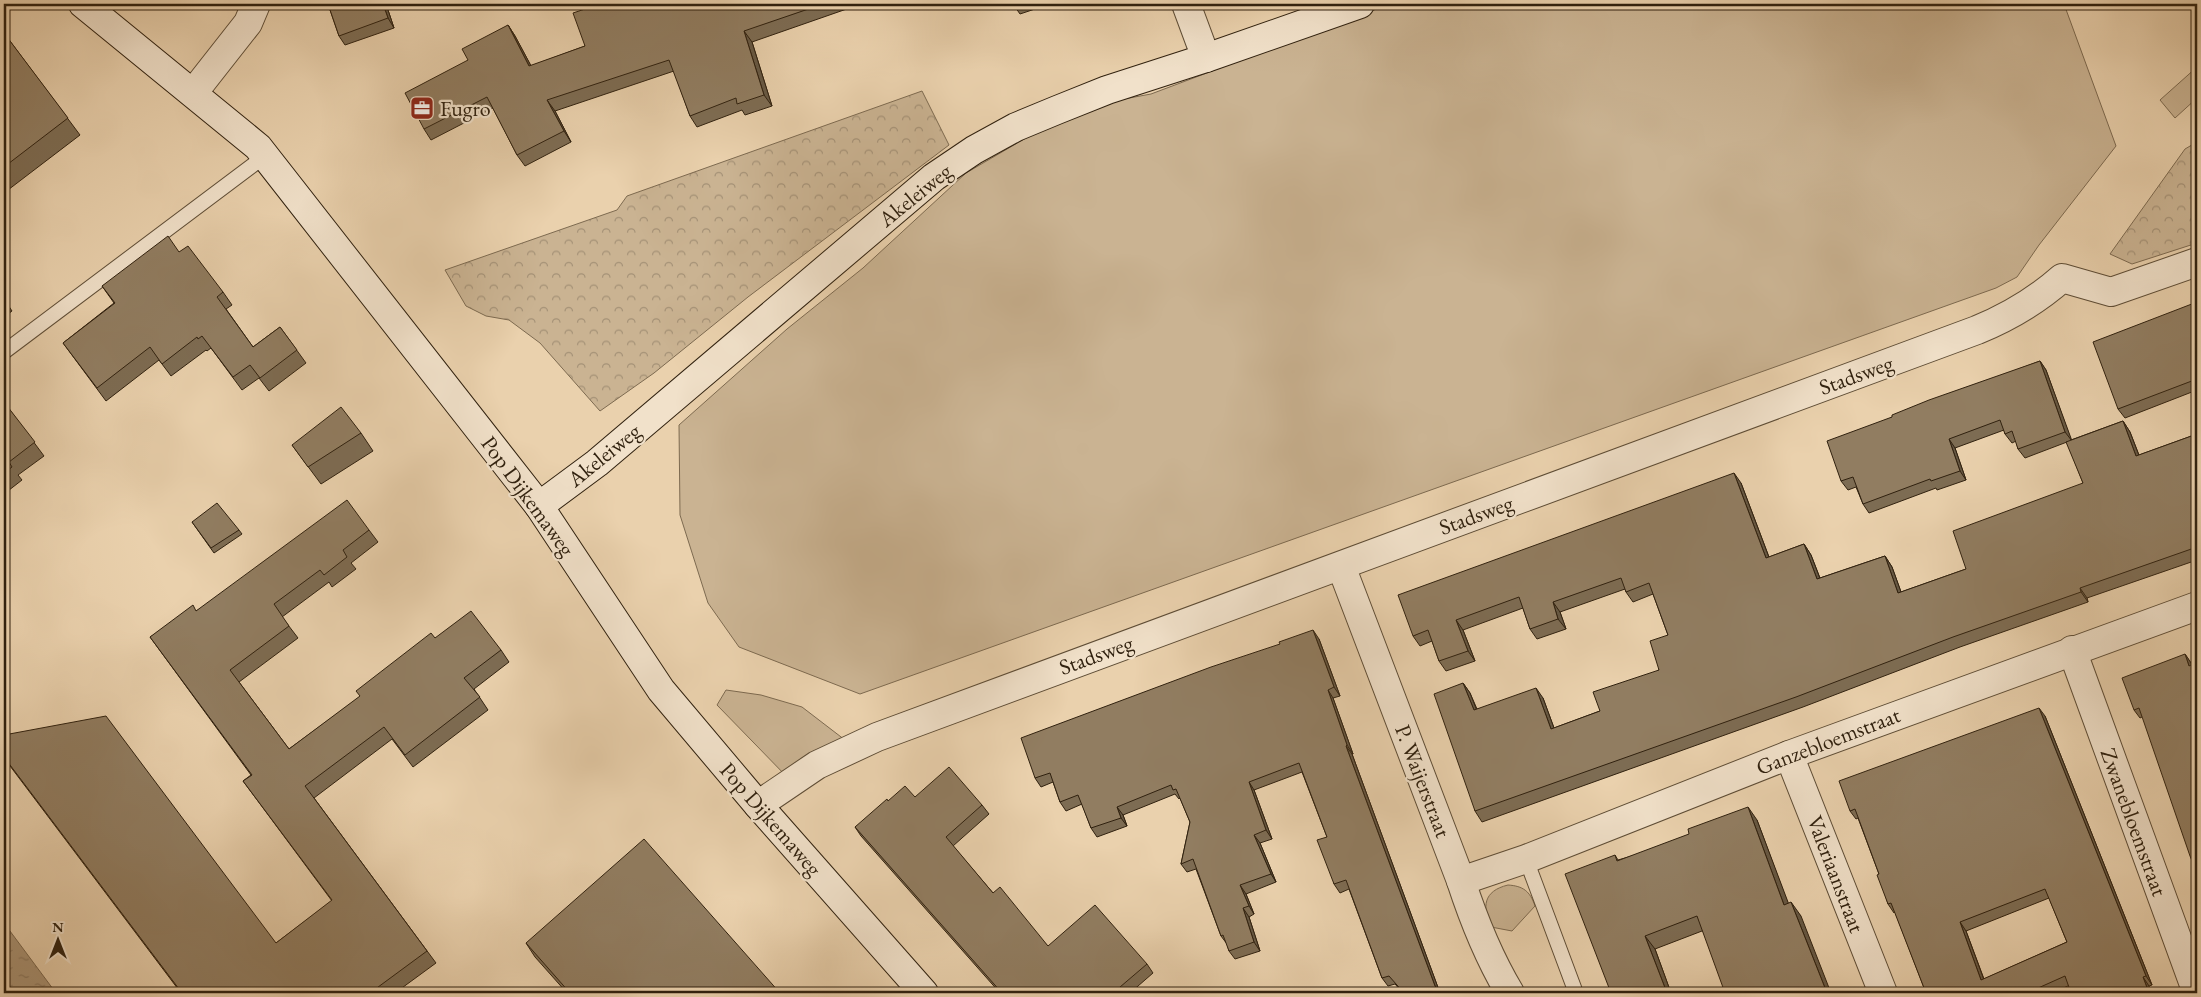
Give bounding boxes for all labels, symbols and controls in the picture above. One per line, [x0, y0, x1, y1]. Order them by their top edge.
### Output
place label: Fugro [440, 94, 491, 123]
office icon: Fugro [409, 95, 435, 121]
street label: Akeleiweg [872, 156, 958, 234]
street label: Stadsweg [1815, 348, 1897, 402]
street label: Akeleiweg [561, 416, 647, 494]
street label: Pop Dijkemaweg [475, 430, 582, 562]
street label: Stadsweg [1435, 488, 1517, 542]
street label: Stadsweg [1055, 628, 1137, 682]
street label: Ganzebloemstraat [1752, 700, 1904, 782]
street label: P. Waijerstraat [1388, 720, 1458, 842]
street label: Zwanebloemstraat [2094, 744, 2174, 900]
street label: Pop Dijkemaweg [714, 756, 829, 882]
street label: Valeriaanstraat [1800, 811, 1872, 937]
north arrow [32, 914, 82, 964]
text: N [52, 918, 64, 936]

